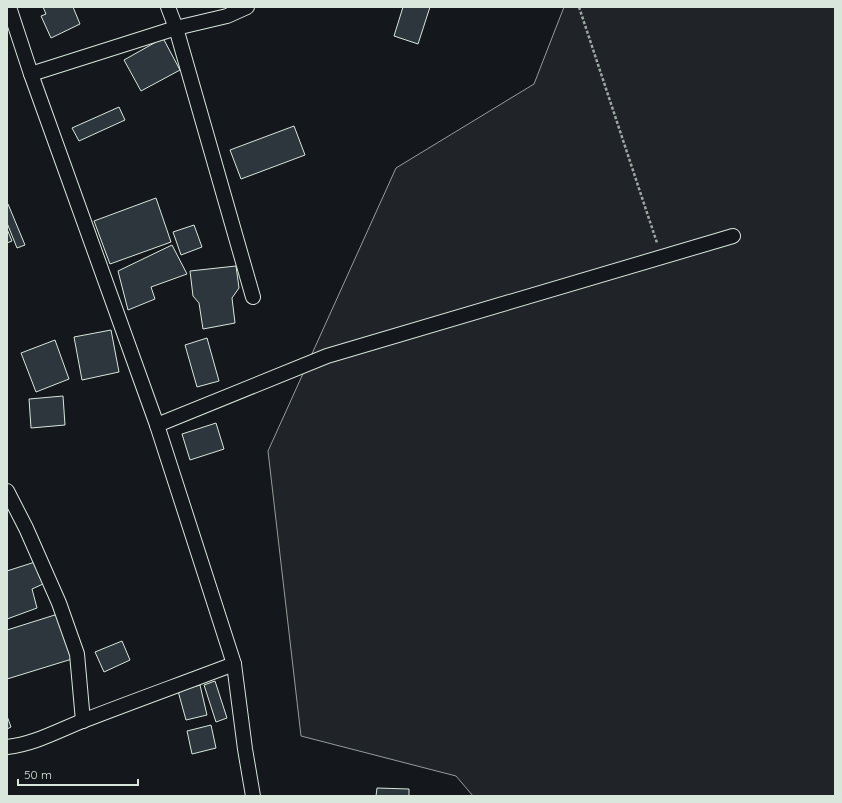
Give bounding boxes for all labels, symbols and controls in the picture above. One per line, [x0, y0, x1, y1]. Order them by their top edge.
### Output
scale bar [18, 761, 138, 787]
text: 50 m [24, 767, 52, 782]

